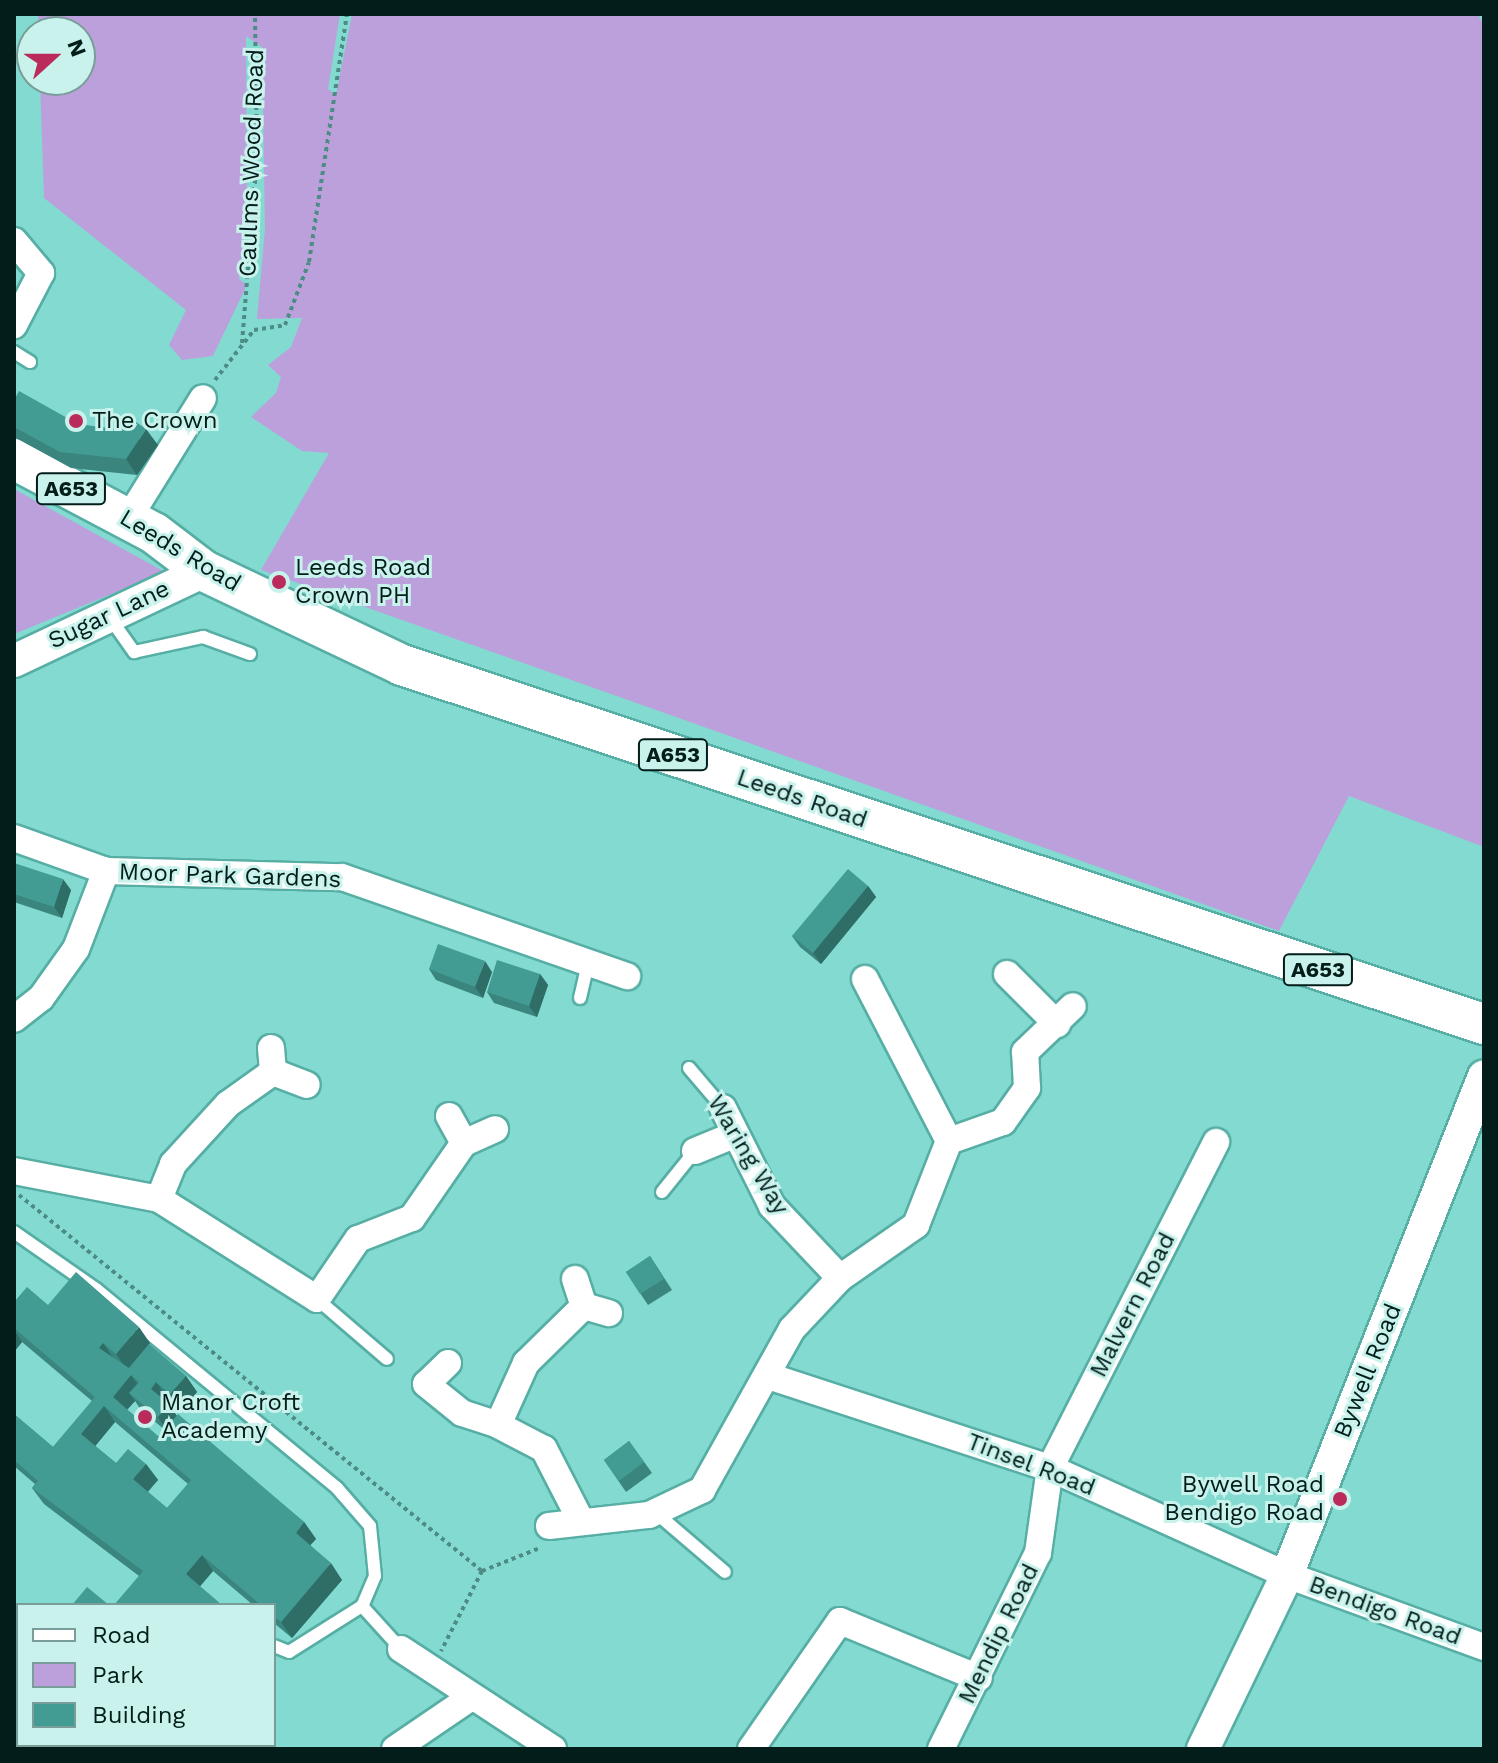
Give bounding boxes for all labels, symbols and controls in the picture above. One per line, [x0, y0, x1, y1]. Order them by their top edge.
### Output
north arrow [16, 16, 96, 96]
text: N [62, 36, 92, 60]
street label: Caulms Wood Road [234, 48, 270, 278]
place label: The Crown [92, 407, 218, 435]
marker: The Crown [67, 412, 85, 430]
road number: A653 [35, 471, 107, 507]
street label: Leeds Road [114, 504, 246, 598]
place label: Leeds Road Crown PH [295, 554, 431, 610]
marker: Leeds Road Crown PH [270, 573, 288, 591]
street label: Sugar Lane [44, 574, 174, 656]
road number: A653 [637, 737, 709, 773]
street label: Leeds Road [733, 763, 871, 835]
street label: Moor Park Gardens [118, 858, 342, 894]
road number: A653 [1282, 952, 1354, 988]
street label: Waring Way [701, 1090, 795, 1220]
street label: Malvern Road [1084, 1228, 1182, 1382]
street label: Bywell Road [1328, 1299, 1408, 1443]
place label: Manor Croft Academy [161, 1389, 301, 1445]
marker: Manor Croft Academy [136, 1408, 154, 1426]
street label: Tinsel Road [962, 1427, 1100, 1503]
place label: Bywell Road Bendigo Road [1164, 1471, 1324, 1527]
marker: Bywell Road Bendigo Road [1331, 1490, 1349, 1508]
street label: Mendip Road [953, 1559, 1045, 1709]
street label: Bendigo Road [1305, 1570, 1465, 1652]
legend [16, 1603, 276, 1747]
text: Road [92, 1621, 151, 1649]
text: Park [92, 1661, 144, 1689]
text: Building [92, 1701, 185, 1729]

